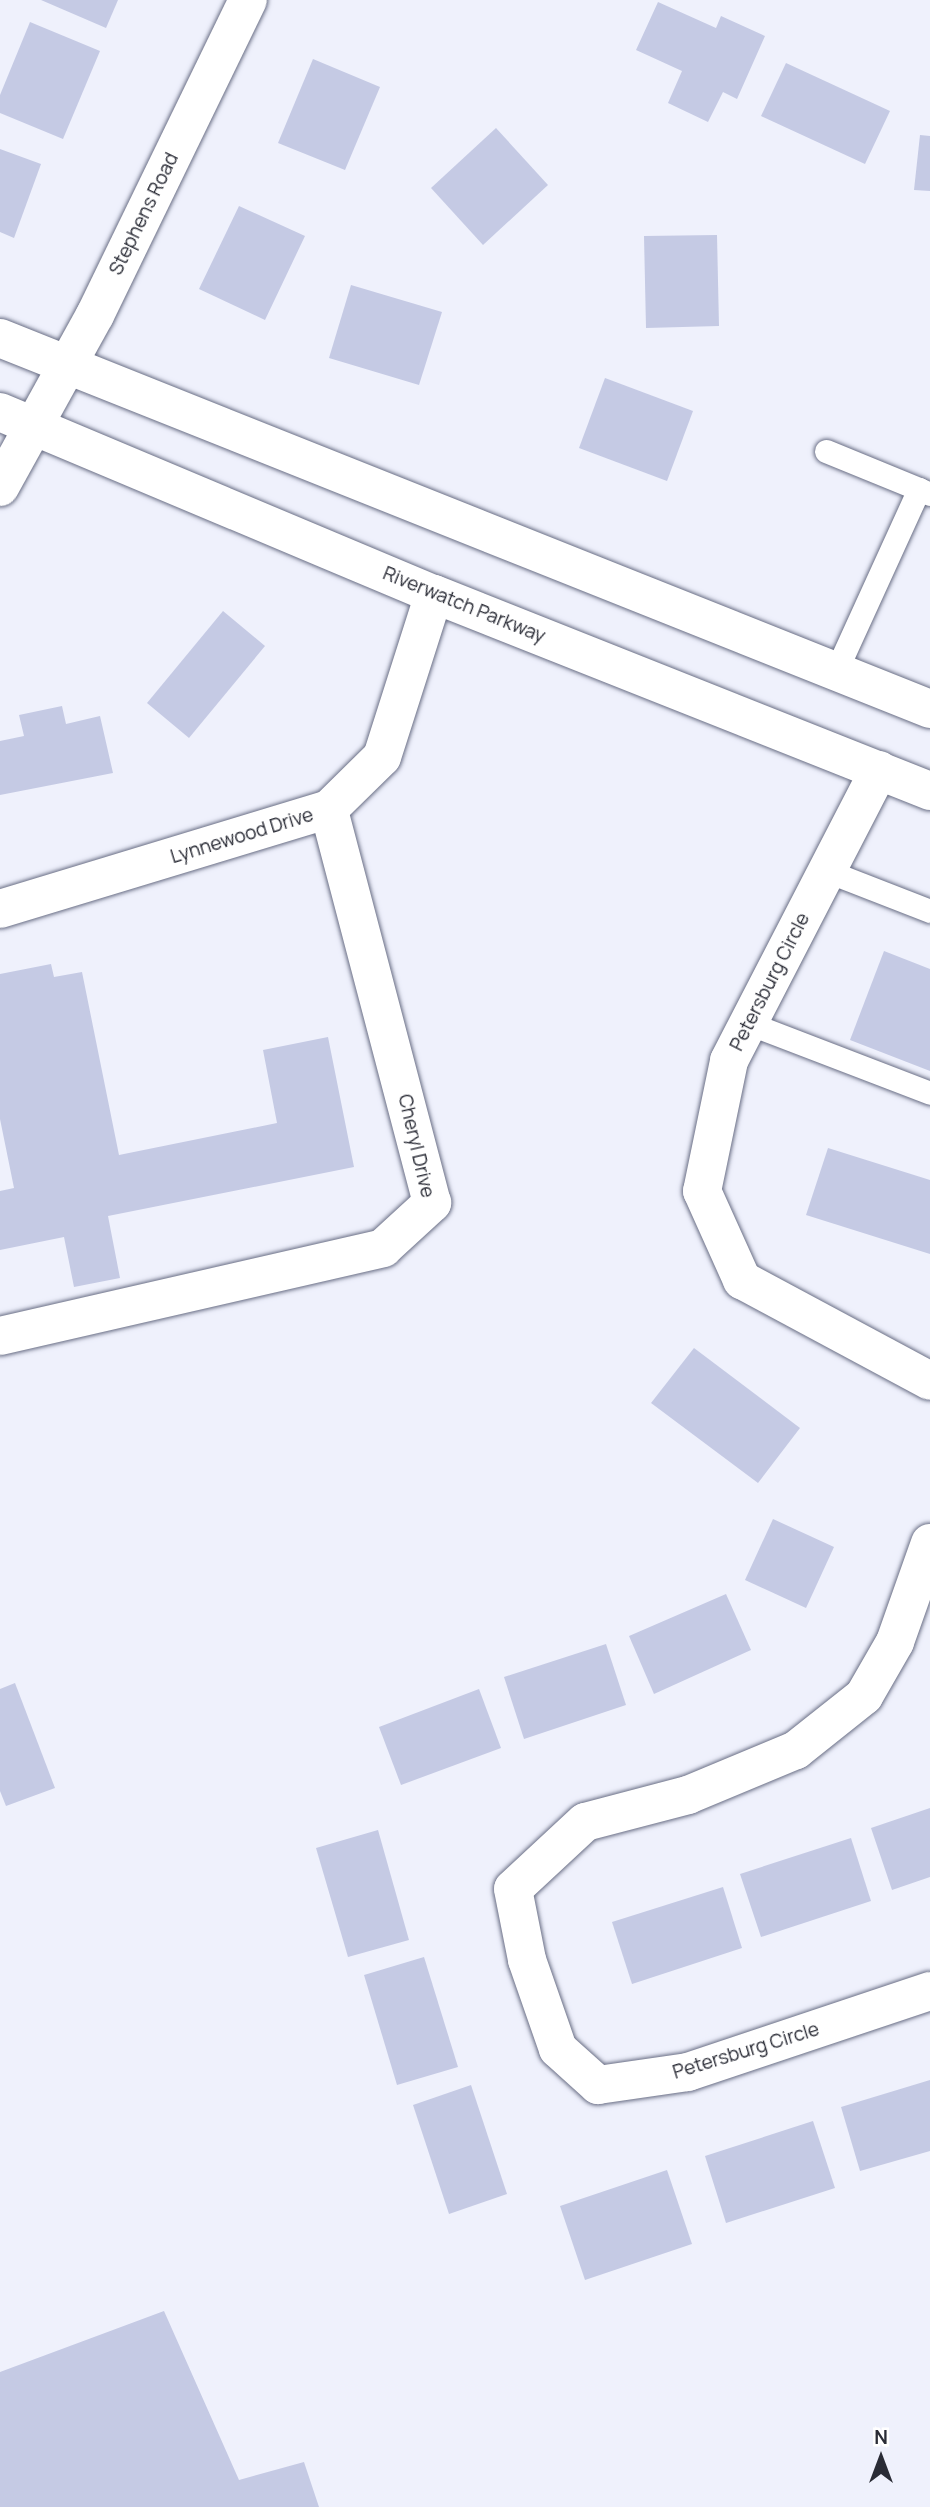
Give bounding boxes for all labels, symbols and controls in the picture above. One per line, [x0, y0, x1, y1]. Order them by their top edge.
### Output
street label: Stephens Road [105, 149, 183, 279]
street label: Riverwatch Parkway [380, 562, 548, 648]
street label: Lynnewood Drive [168, 803, 316, 869]
street label: Petersburg Circle [725, 909, 815, 1055]
street label: Cheryl Drive [393, 1092, 439, 1200]
street label: Petersburg Circle [670, 2018, 822, 2084]
north arrow [846, 2423, 916, 2493]
text: N [874, 2424, 888, 2450]

